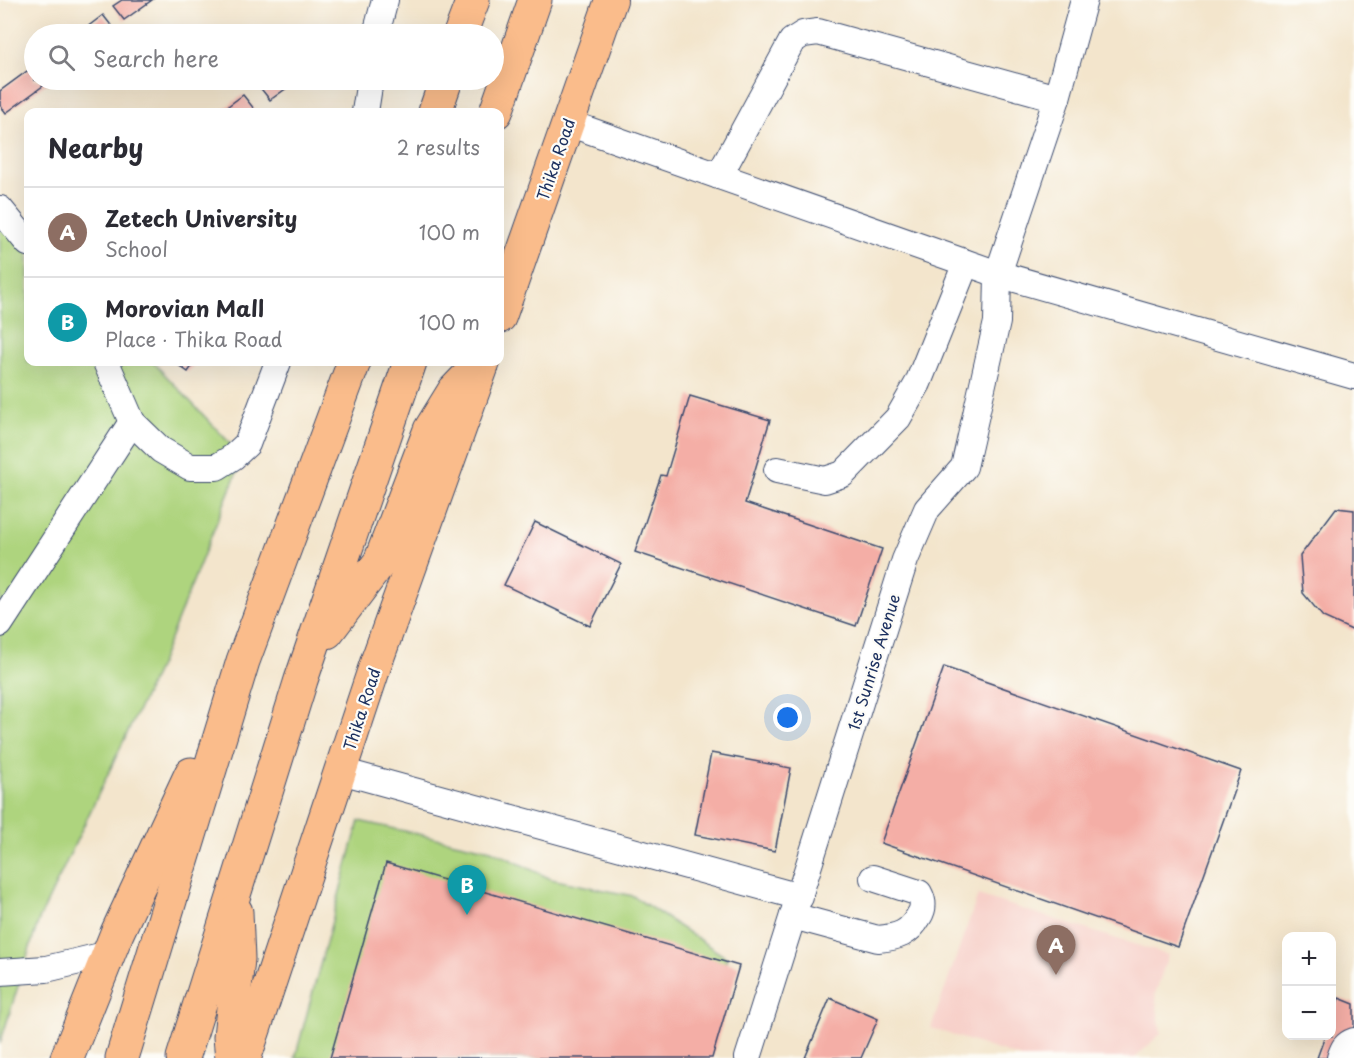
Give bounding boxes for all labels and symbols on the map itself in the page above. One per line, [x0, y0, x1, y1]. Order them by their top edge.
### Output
street label: Thika Road [530, 115, 580, 203]
street label: 1st Sunrise Avenue [841, 591, 905, 733]
street label: Thika Road [336, 665, 386, 753]
your location [773, 703, 802, 732]
pin: B [448, 866, 486, 915]
pin: A [1036, 926, 1076, 975]

